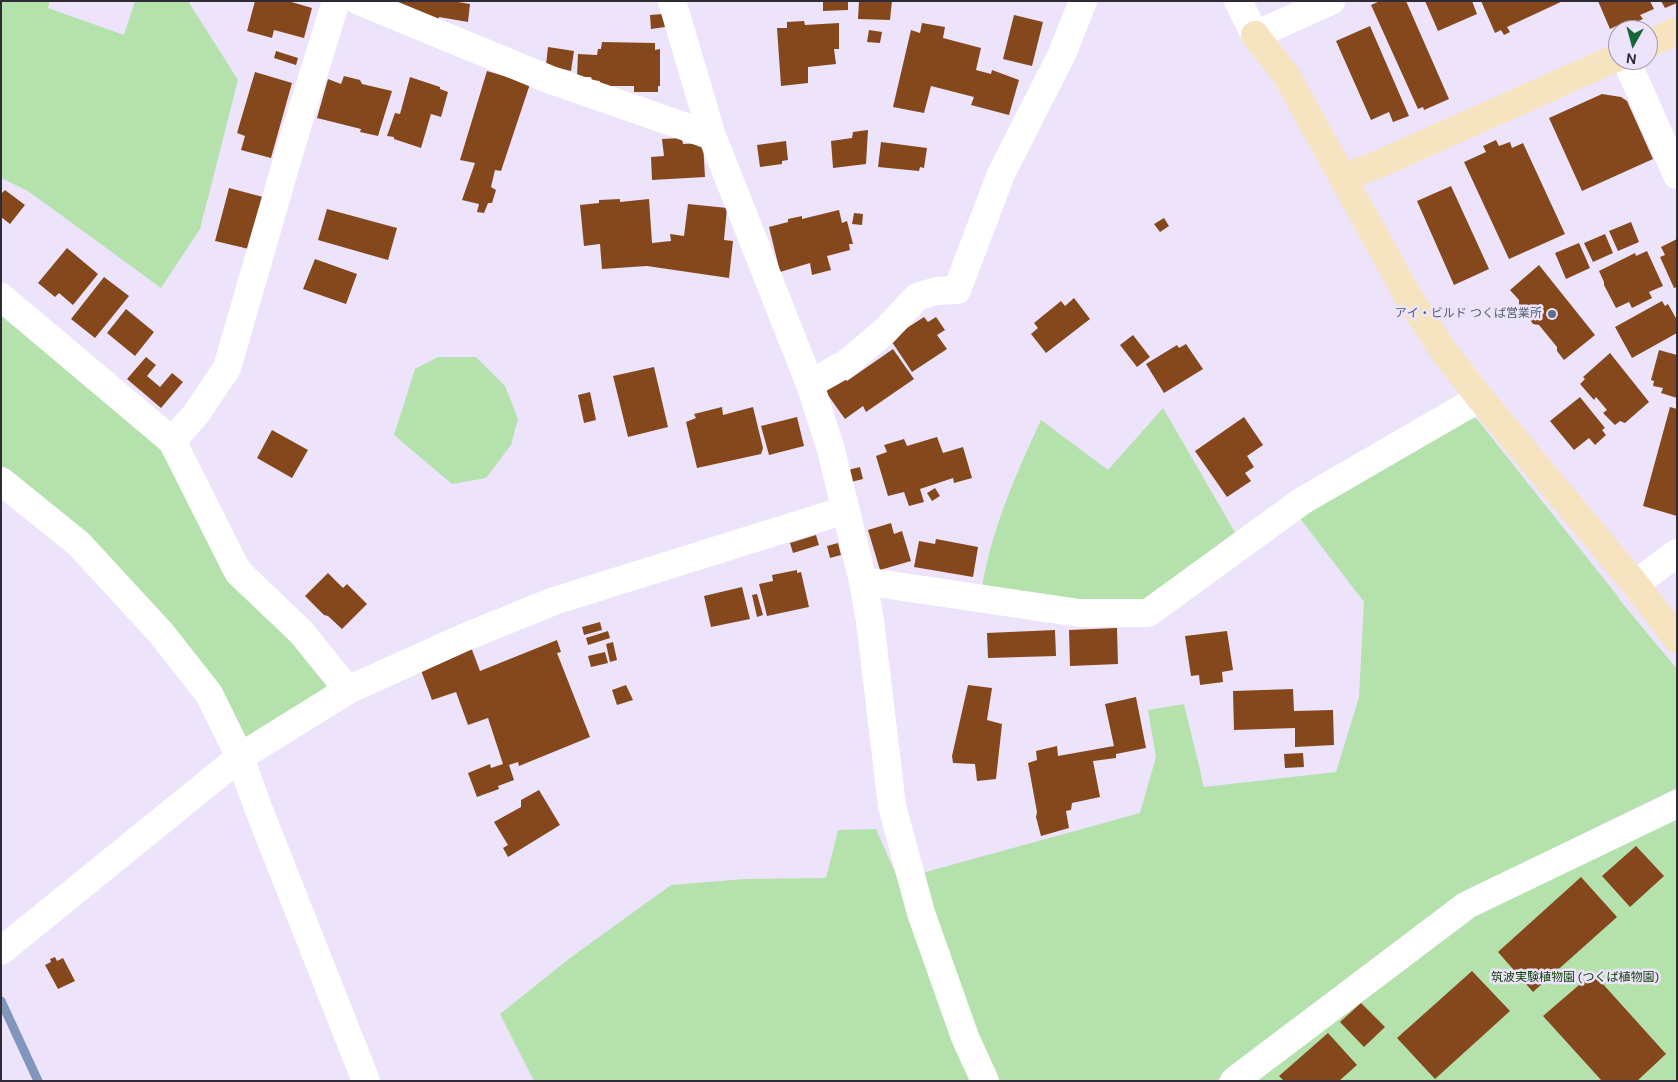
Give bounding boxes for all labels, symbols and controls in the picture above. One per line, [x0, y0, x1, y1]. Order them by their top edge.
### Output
north arrow [1608, 20, 1658, 70]
text: N [1625, 49, 1637, 68]
place label: アイ・ビルド つくば営業所 [1395, 307, 1542, 321]
marker: アイ・ビルド つくば営業所 [1546, 308, 1558, 320]
park label: 筑波実験植物園 (つくば植物園) [1491, 971, 1659, 985]

